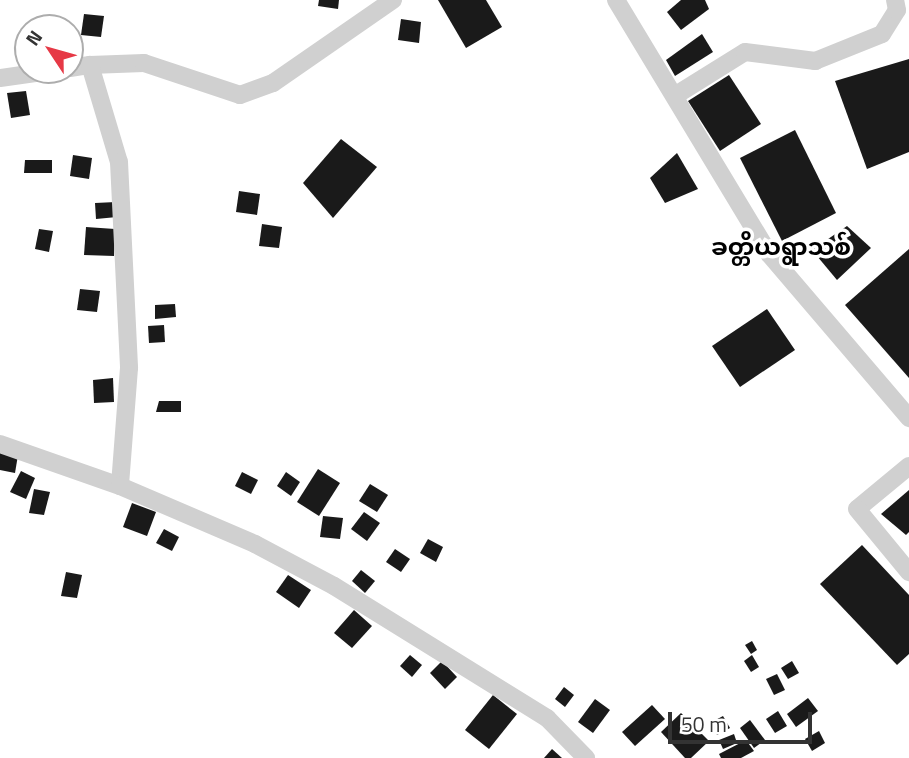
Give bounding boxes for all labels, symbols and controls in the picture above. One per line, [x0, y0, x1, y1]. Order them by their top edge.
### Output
north arrow [14, 14, 84, 84]
text: N [18, 24, 49, 51]
district label: ခတ္တိယရွာသစ် [711, 233, 851, 261]
scale bar [671, 698, 814, 742]
text: 50 m [681, 708, 727, 740]

